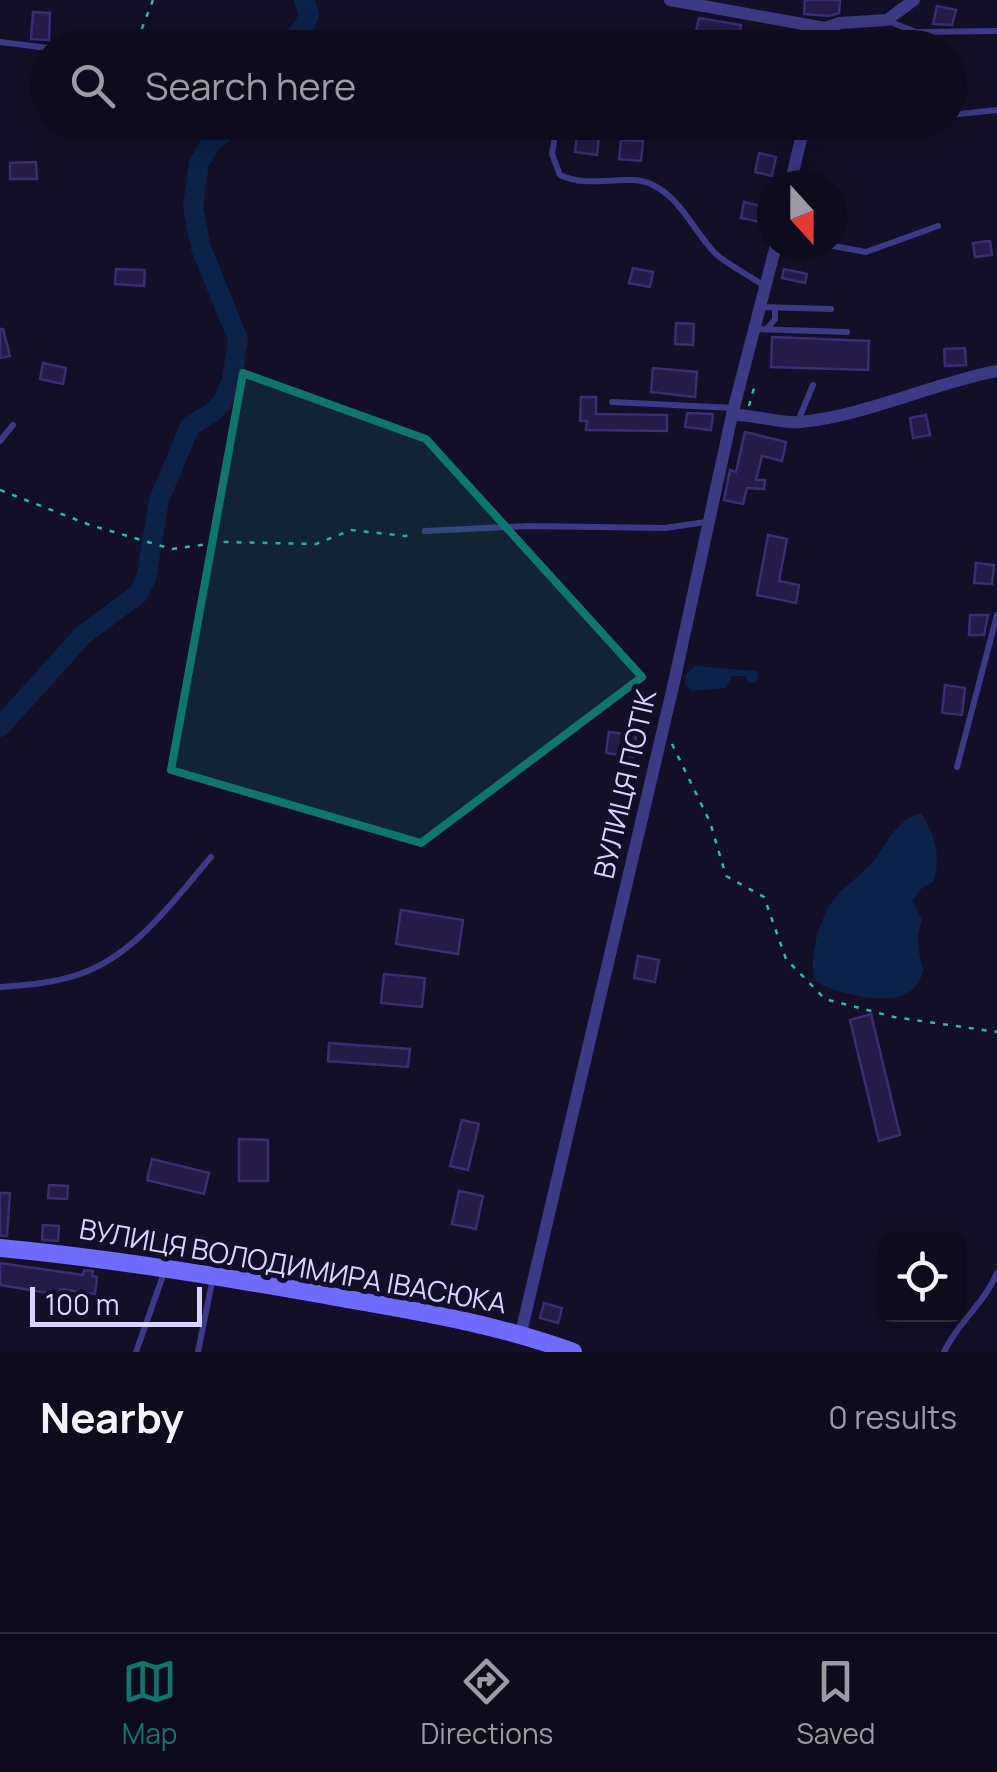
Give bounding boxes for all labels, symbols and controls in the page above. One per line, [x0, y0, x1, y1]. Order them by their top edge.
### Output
search box [30, 30, 967, 140]
icon: search [65, 58, 120, 113]
text: Search here [145, 59, 356, 111]
north arrow [757, 170, 847, 260]
street label: ВУЛИЦЯ ПОТІК [584, 685, 664, 882]
street label: ВУЛИЦЯ ВОЛОДИМИРА ІВАСЮКА [77, 1209, 510, 1321]
map controls [877, 1232, 967, 1322]
button: locate [877, 1232, 967, 1322]
scale bar [30, 1282, 202, 1326]
text: 100 m [45, 1285, 119, 1323]
text: Nearby [40, 1388, 184, 1446]
text: 0 results [828, 1395, 957, 1439]
tab: Map [122, 1654, 177, 1752]
tab: Directions [421, 1654, 553, 1752]
tab: Saved [796, 1654, 875, 1752]

